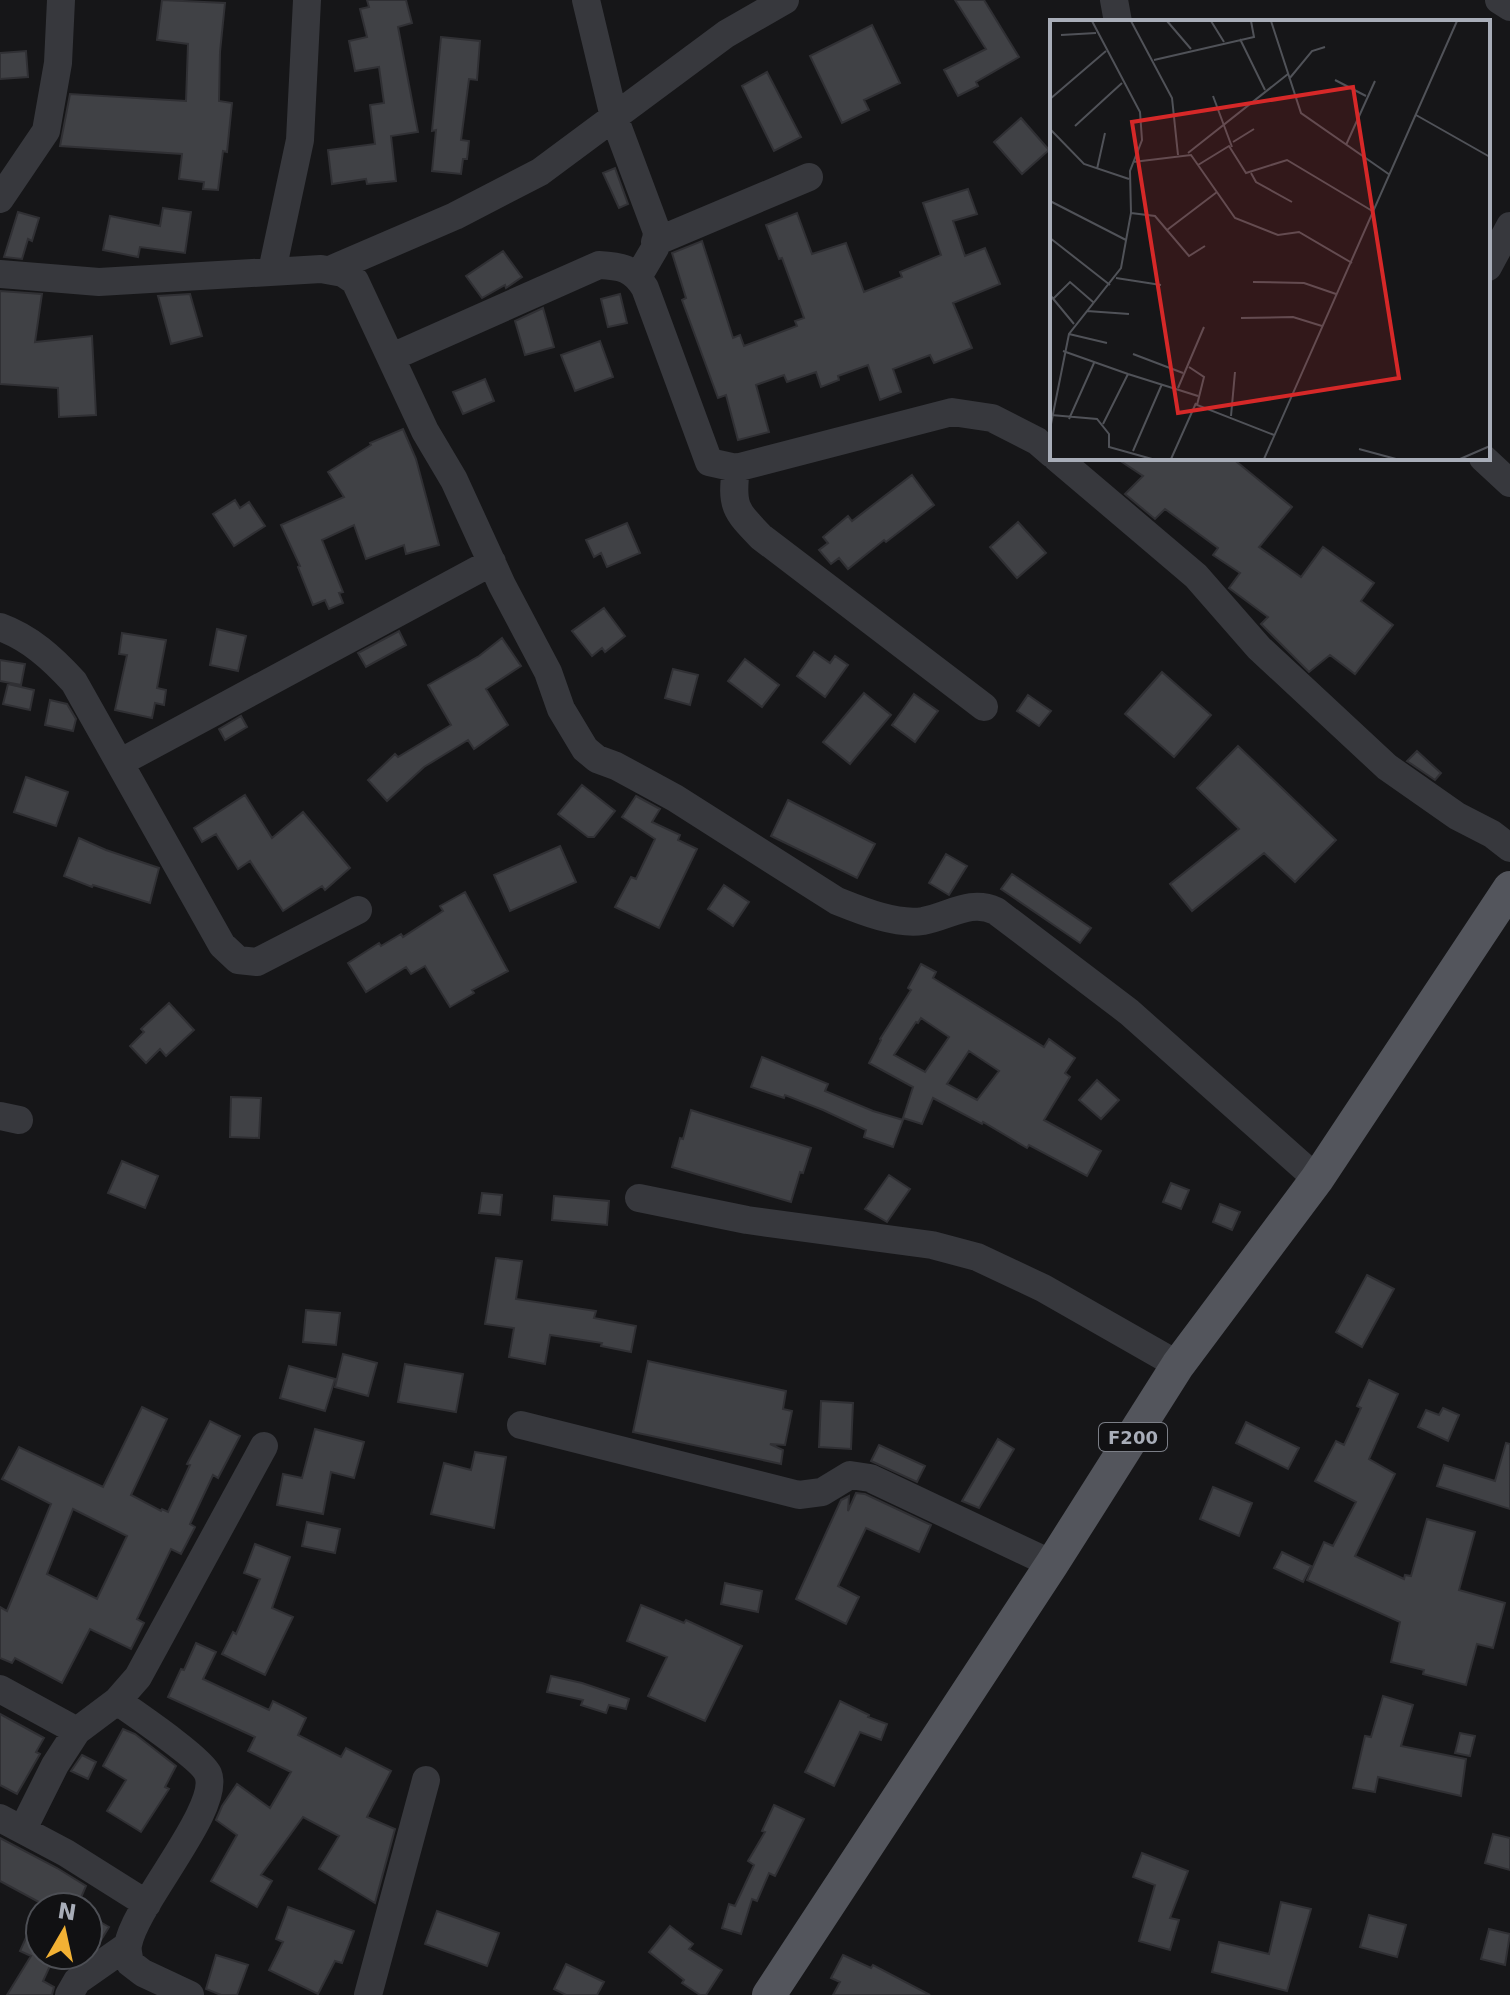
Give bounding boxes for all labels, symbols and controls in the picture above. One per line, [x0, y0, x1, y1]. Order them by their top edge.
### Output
inset map [1050, 20, 1490, 460]
road number: F200 [1099, 1423, 1167, 1451]
north arrow [24, 1891, 104, 1971]
text: N [56, 1898, 78, 1926]

